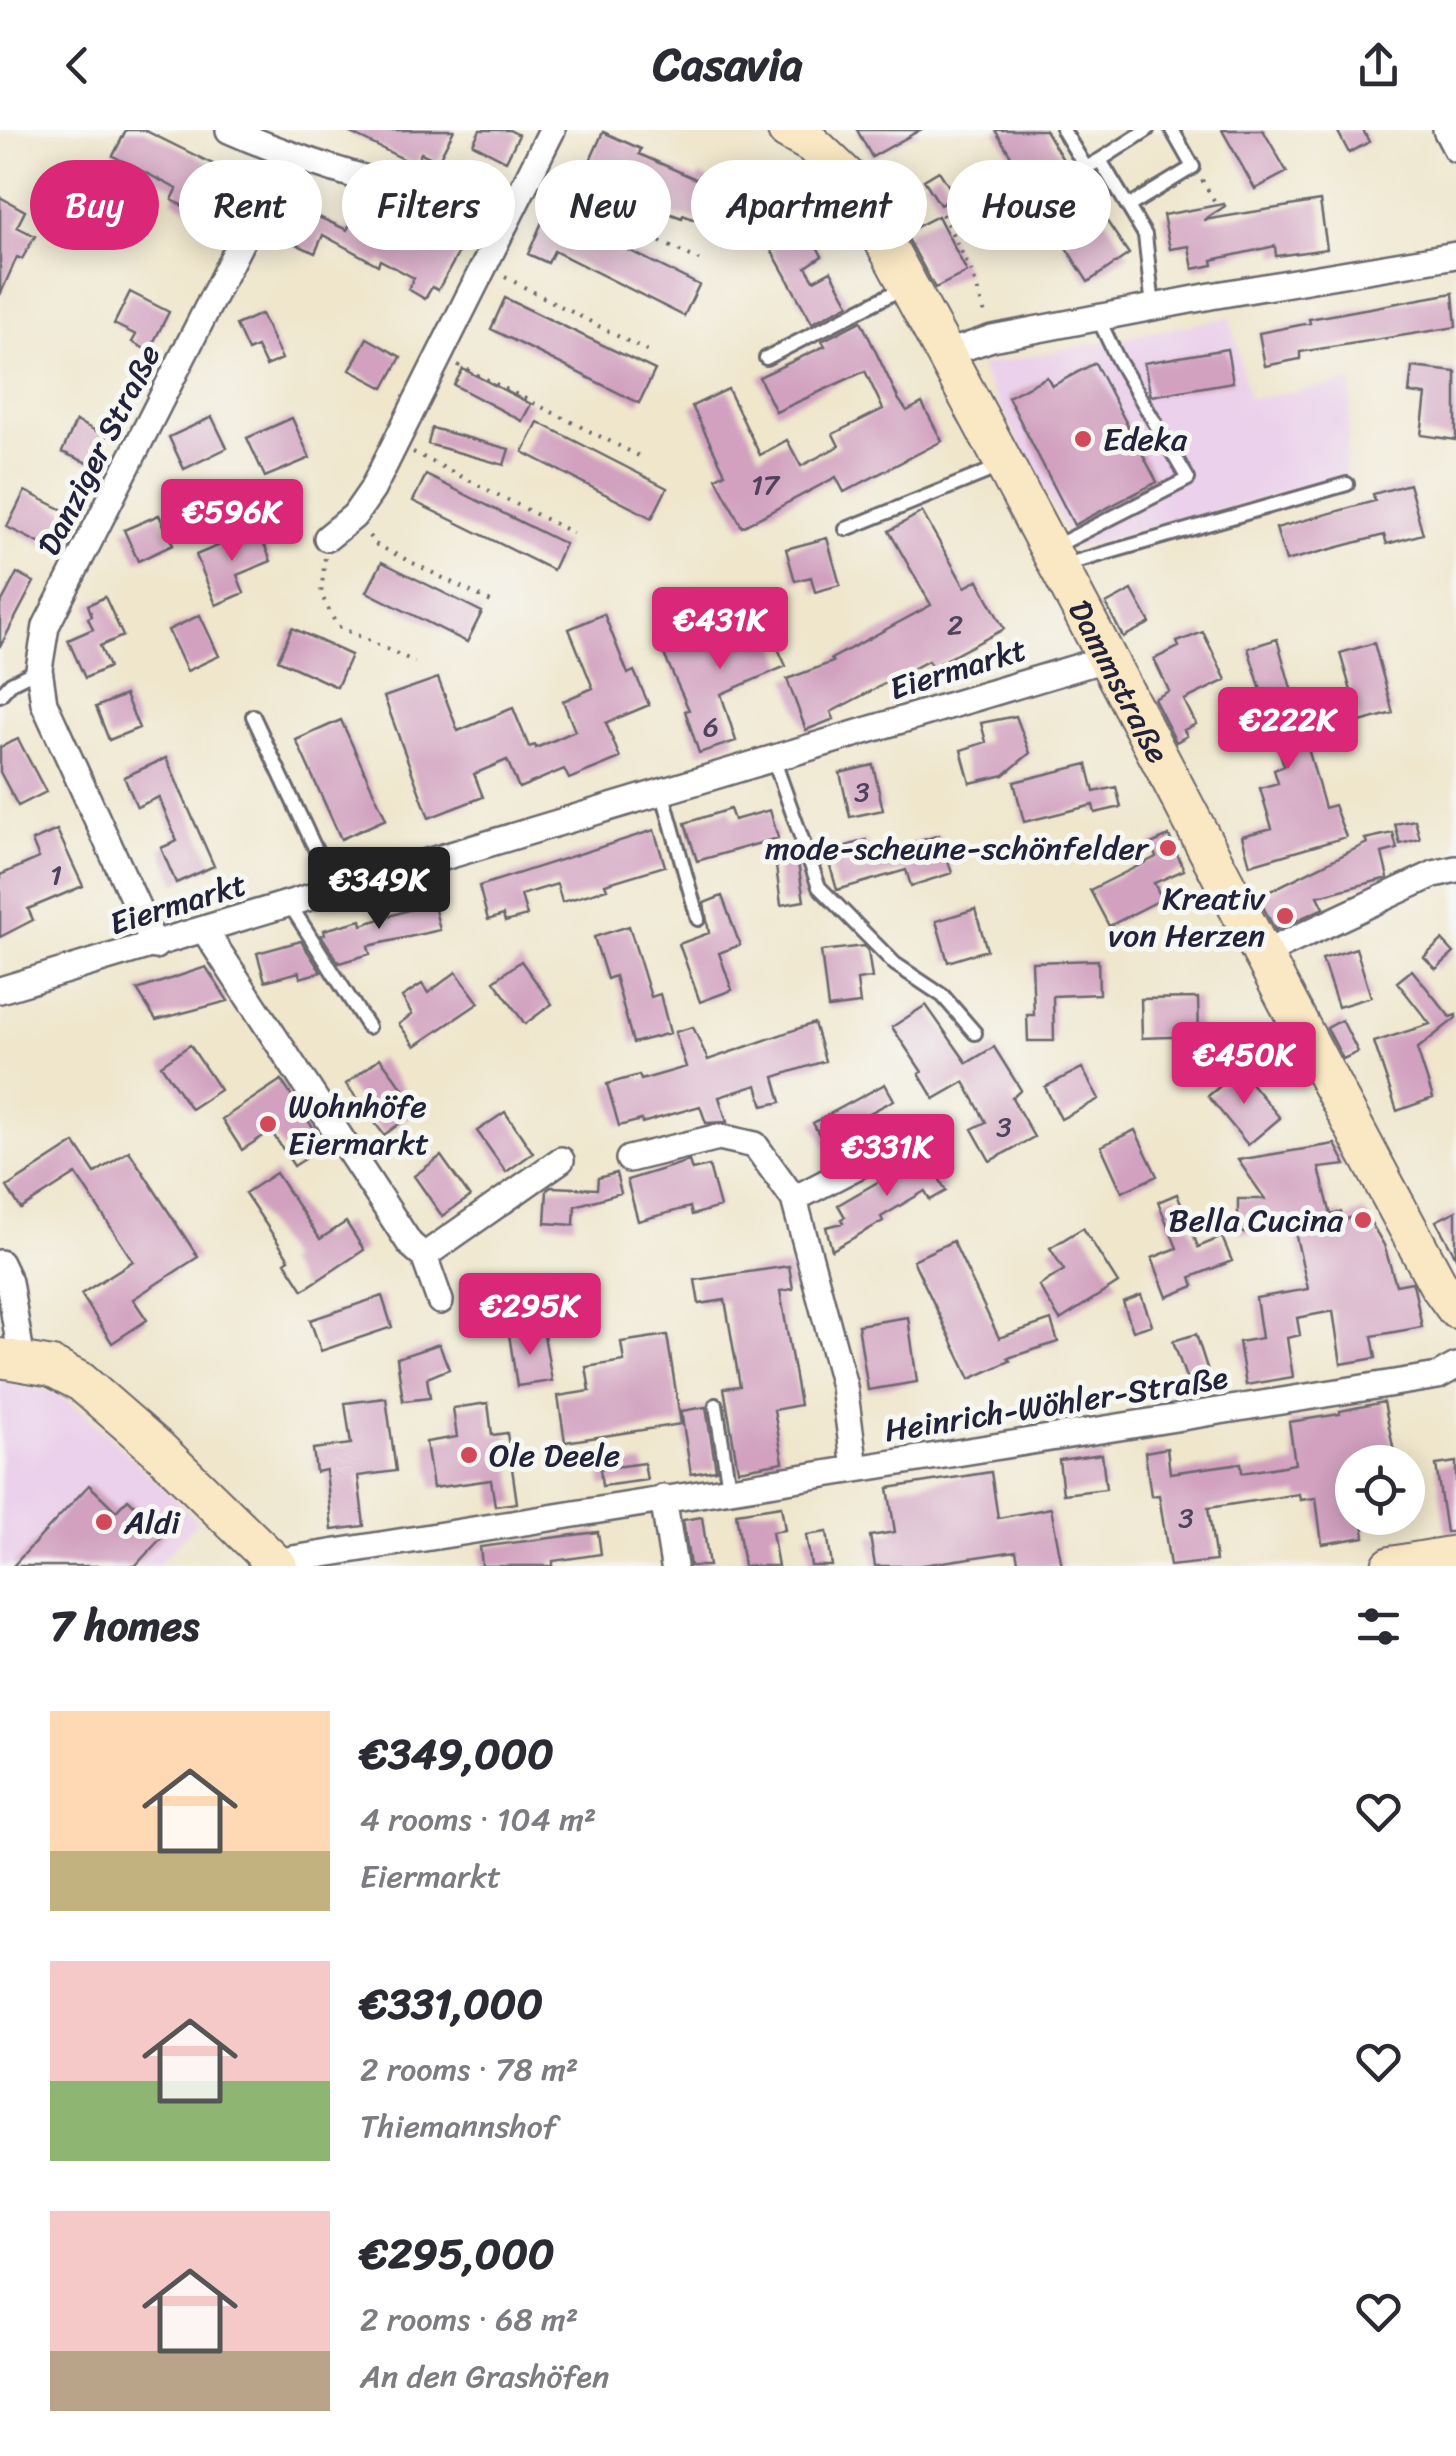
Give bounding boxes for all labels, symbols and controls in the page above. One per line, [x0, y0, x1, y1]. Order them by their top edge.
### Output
text: Casavia [653, 25, 803, 105]
icon: back [50, 38, 105, 93]
icon: share [1351, 38, 1406, 93]
chip: Buy [30, 160, 159, 250]
chip: Rent [179, 160, 322, 250]
chip: Filters [342, 160, 515, 250]
chip: New [535, 160, 671, 250]
chip: Apartment [691, 160, 927, 250]
chip: House [947, 160, 1111, 250]
street label: Danziger Straße [21, 334, 177, 566]
place label: Edeka [1103, 411, 1188, 468]
marker: Edeka [1072, 428, 1094, 450]
house number: 17 [751, 460, 781, 509]
pin: €596K [162, 479, 302, 564]
text: €596K [183, 483, 281, 540]
pin: €431K [650, 587, 790, 672]
street label: Dammstraße [1052, 589, 1186, 773]
text: €431K [674, 591, 766, 648]
house number: 2 [947, 600, 963, 649]
street label: Eiermarkt [882, 621, 1034, 717]
pin: €222K [1218, 687, 1358, 772]
text: €222K [1240, 691, 1336, 748]
house number: 6 [703, 702, 719, 751]
house number: 3 [854, 767, 870, 816]
place label: mode-scheune-schönfelder [765, 820, 1150, 877]
marker: mode-scheune-schönfelder [1157, 837, 1179, 859]
pin: €349K [309, 847, 449, 932]
house number: 1 [50, 850, 62, 899]
text: €349K [330, 851, 428, 908]
street label: Eiermarkt [102, 856, 254, 952]
place label: Kreativ von Herzen [1108, 870, 1266, 964]
marker: Kreativ von Herzen [1274, 905, 1296, 927]
pin: €450K [1174, 1022, 1314, 1107]
text: €450K [1194, 1026, 1294, 1083]
place label: Wohnhöfe Eiermarkt [288, 1078, 429, 1172]
house number: 3 [996, 1102, 1012, 1151]
marker: Wohnhöfe Eiermarkt [257, 1113, 279, 1135]
pin: €331K [817, 1114, 957, 1199]
text: €331K [842, 1118, 932, 1175]
place label: Bella Cucina [1169, 1192, 1344, 1249]
marker: Bella Cucina [1352, 1209, 1374, 1231]
pin: €295K [460, 1273, 600, 1358]
text: €295K [481, 1277, 579, 1334]
street label: Heinrich-Wöhler-Straße [880, 1349, 1232, 1459]
place label: Ole Deele [489, 1427, 620, 1484]
marker: Ole Deele [458, 1444, 480, 1466]
map controls [1335, 1445, 1425, 1535]
button: locate [1335, 1445, 1425, 1535]
house number: 3 [1178, 1493, 1194, 1542]
place label: Aldi [123, 1494, 181, 1551]
marker: Aldi [93, 1511, 115, 1533]
text: 7 homes [50, 1589, 199, 1663]
icon: filters [1351, 1599, 1406, 1654]
text: €349,000 [360, 1717, 554, 1791]
icon: home [130, 1751, 250, 1871]
icon: heart [1351, 1784, 1406, 1839]
text: 4 rooms · 104 m² [360, 1791, 596, 1848]
text: Eiermarkt [360, 1848, 501, 1905]
text: €331,000 [360, 1967, 543, 2041]
icon: home [130, 2001, 250, 2121]
icon: heart [1351, 2034, 1406, 2089]
text: 2 rooms · 78 m² [360, 2041, 578, 2098]
text: Thiemannshof [360, 2098, 557, 2155]
text: €295,000 [360, 2217, 555, 2291]
icon: home [130, 2251, 250, 2371]
icon: heart [1351, 2284, 1406, 2339]
text: 2 rooms · 68 m² [360, 2291, 578, 2348]
text: An den Grashöfen [360, 2348, 609, 2405]

